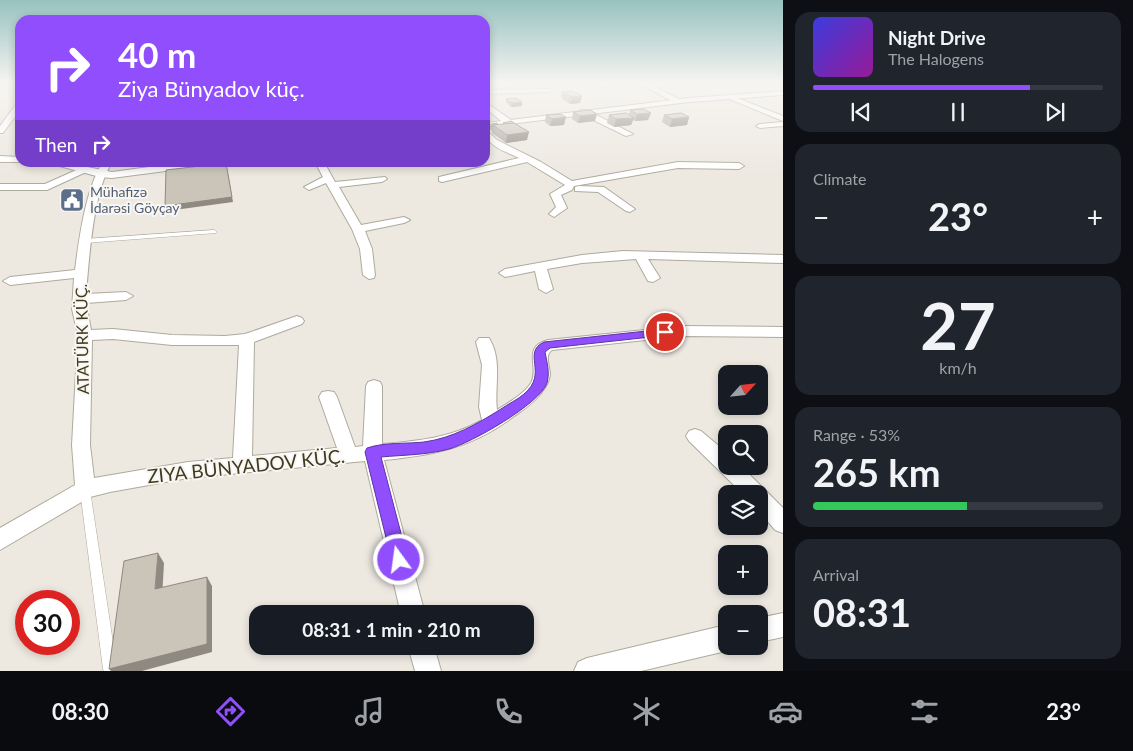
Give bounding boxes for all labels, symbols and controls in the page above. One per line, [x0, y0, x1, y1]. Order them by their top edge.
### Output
text: Night Drive [888, 26, 986, 49]
text: 40 m [118, 33, 196, 75]
icon: right [35, 35, 100, 100]
text: The Halogens [888, 49, 984, 68]
text: Ziya Bünyadov küç. [118, 75, 305, 102]
icon: previous [847, 98, 875, 126]
icon: pause [944, 98, 972, 126]
icon: next [1041, 98, 1069, 126]
icon: right [87, 130, 115, 158]
text: Then [35, 133, 77, 156]
text: Climate [813, 169, 866, 188]
place label: Mühafizə İdarəsi Göyçay [90, 183, 180, 216]
public building icon: Mühafizə İdarəsi Göyçay [59, 187, 85, 213]
text: 23° [928, 193, 988, 239]
text: − [813, 200, 829, 234]
text: + [1087, 200, 1103, 234]
street label: ATATÜRK KÜÇ. [71, 284, 92, 394]
text: 27 [920, 286, 996, 364]
pin [644, 311, 686, 353]
icon: arrive [651, 318, 679, 346]
text: km/h [939, 358, 977, 377]
north arrow [718, 365, 768, 415]
map controls [718, 365, 768, 655]
button: search [718, 425, 768, 475]
text: Range · 53% [813, 425, 900, 444]
street label: ZIYA BÜNYADOV KÜÇ. [146, 444, 346, 487]
text: 265 km [813, 449, 941, 495]
button: layers [718, 485, 768, 535]
position arrow [372, 533, 424, 585]
button: + [718, 545, 768, 595]
text: Arrival [813, 565, 859, 584]
text: 08:31 [813, 589, 911, 635]
speed limit sign: 30 [15, 590, 80, 655]
button: − [718, 605, 768, 655]
text: 08:31 · 1 min · 210 m [302, 618, 481, 641]
icon: directions [213, 694, 248, 729]
icon: music [352, 694, 387, 729]
icon: phone [491, 694, 526, 729]
icon: climate [629, 694, 664, 729]
icon: car [768, 694, 803, 729]
icon: filters [907, 694, 942, 729]
text: 08:30 [52, 698, 109, 725]
text: 23° [1046, 698, 1081, 725]

